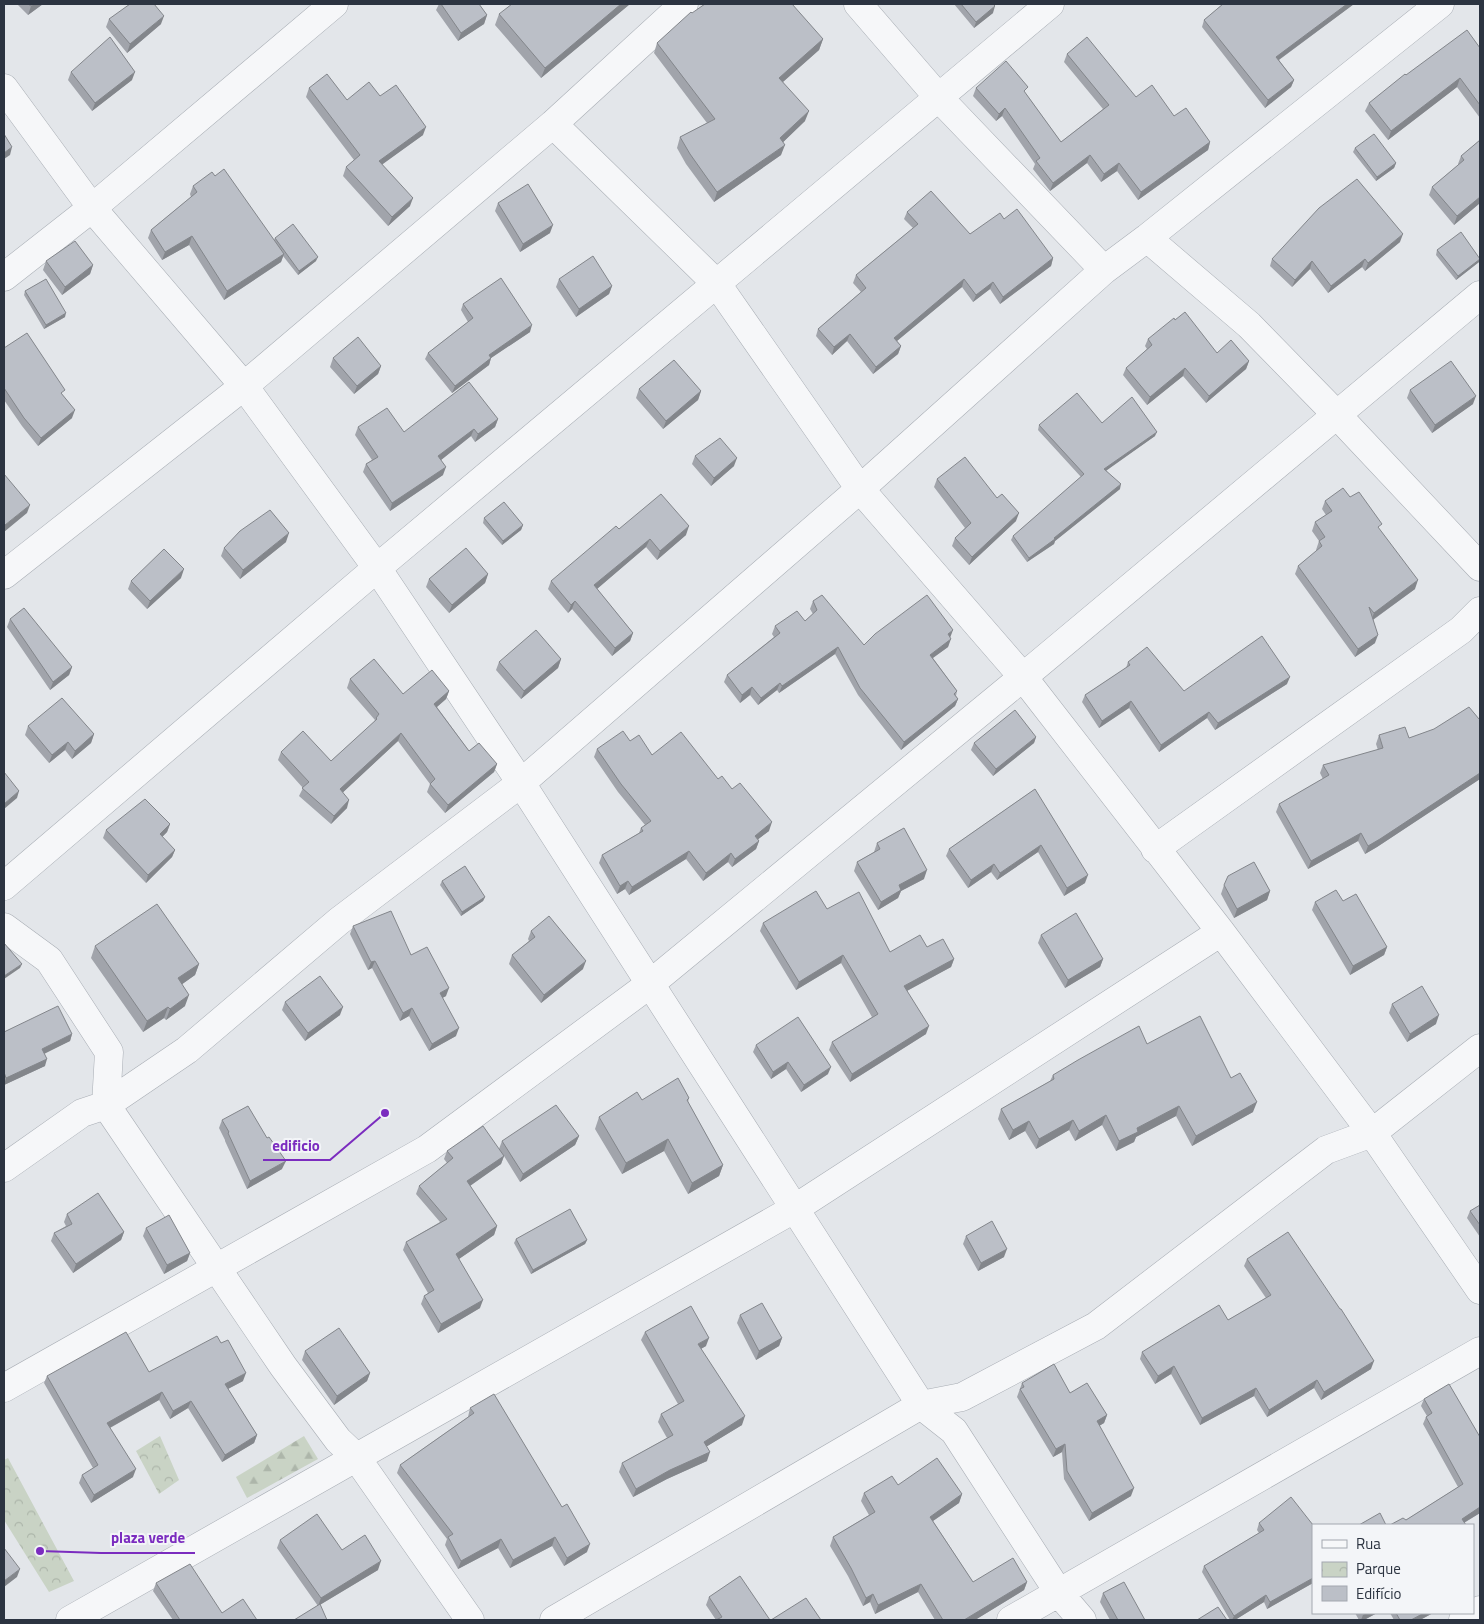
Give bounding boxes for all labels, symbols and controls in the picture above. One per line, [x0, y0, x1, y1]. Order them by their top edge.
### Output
callout: edificio [263, 1130, 330, 1160]
text: edificio [272, 1134, 320, 1157]
callout: plaza verde [101, 1523, 195, 1553]
legend [1312, 1524, 1474, 1614]
text: plaza verde [111, 1526, 185, 1549]
text: Rua [1356, 1532, 1381, 1555]
text: Parque [1356, 1557, 1401, 1580]
text: Edifício [1356, 1582, 1401, 1605]

